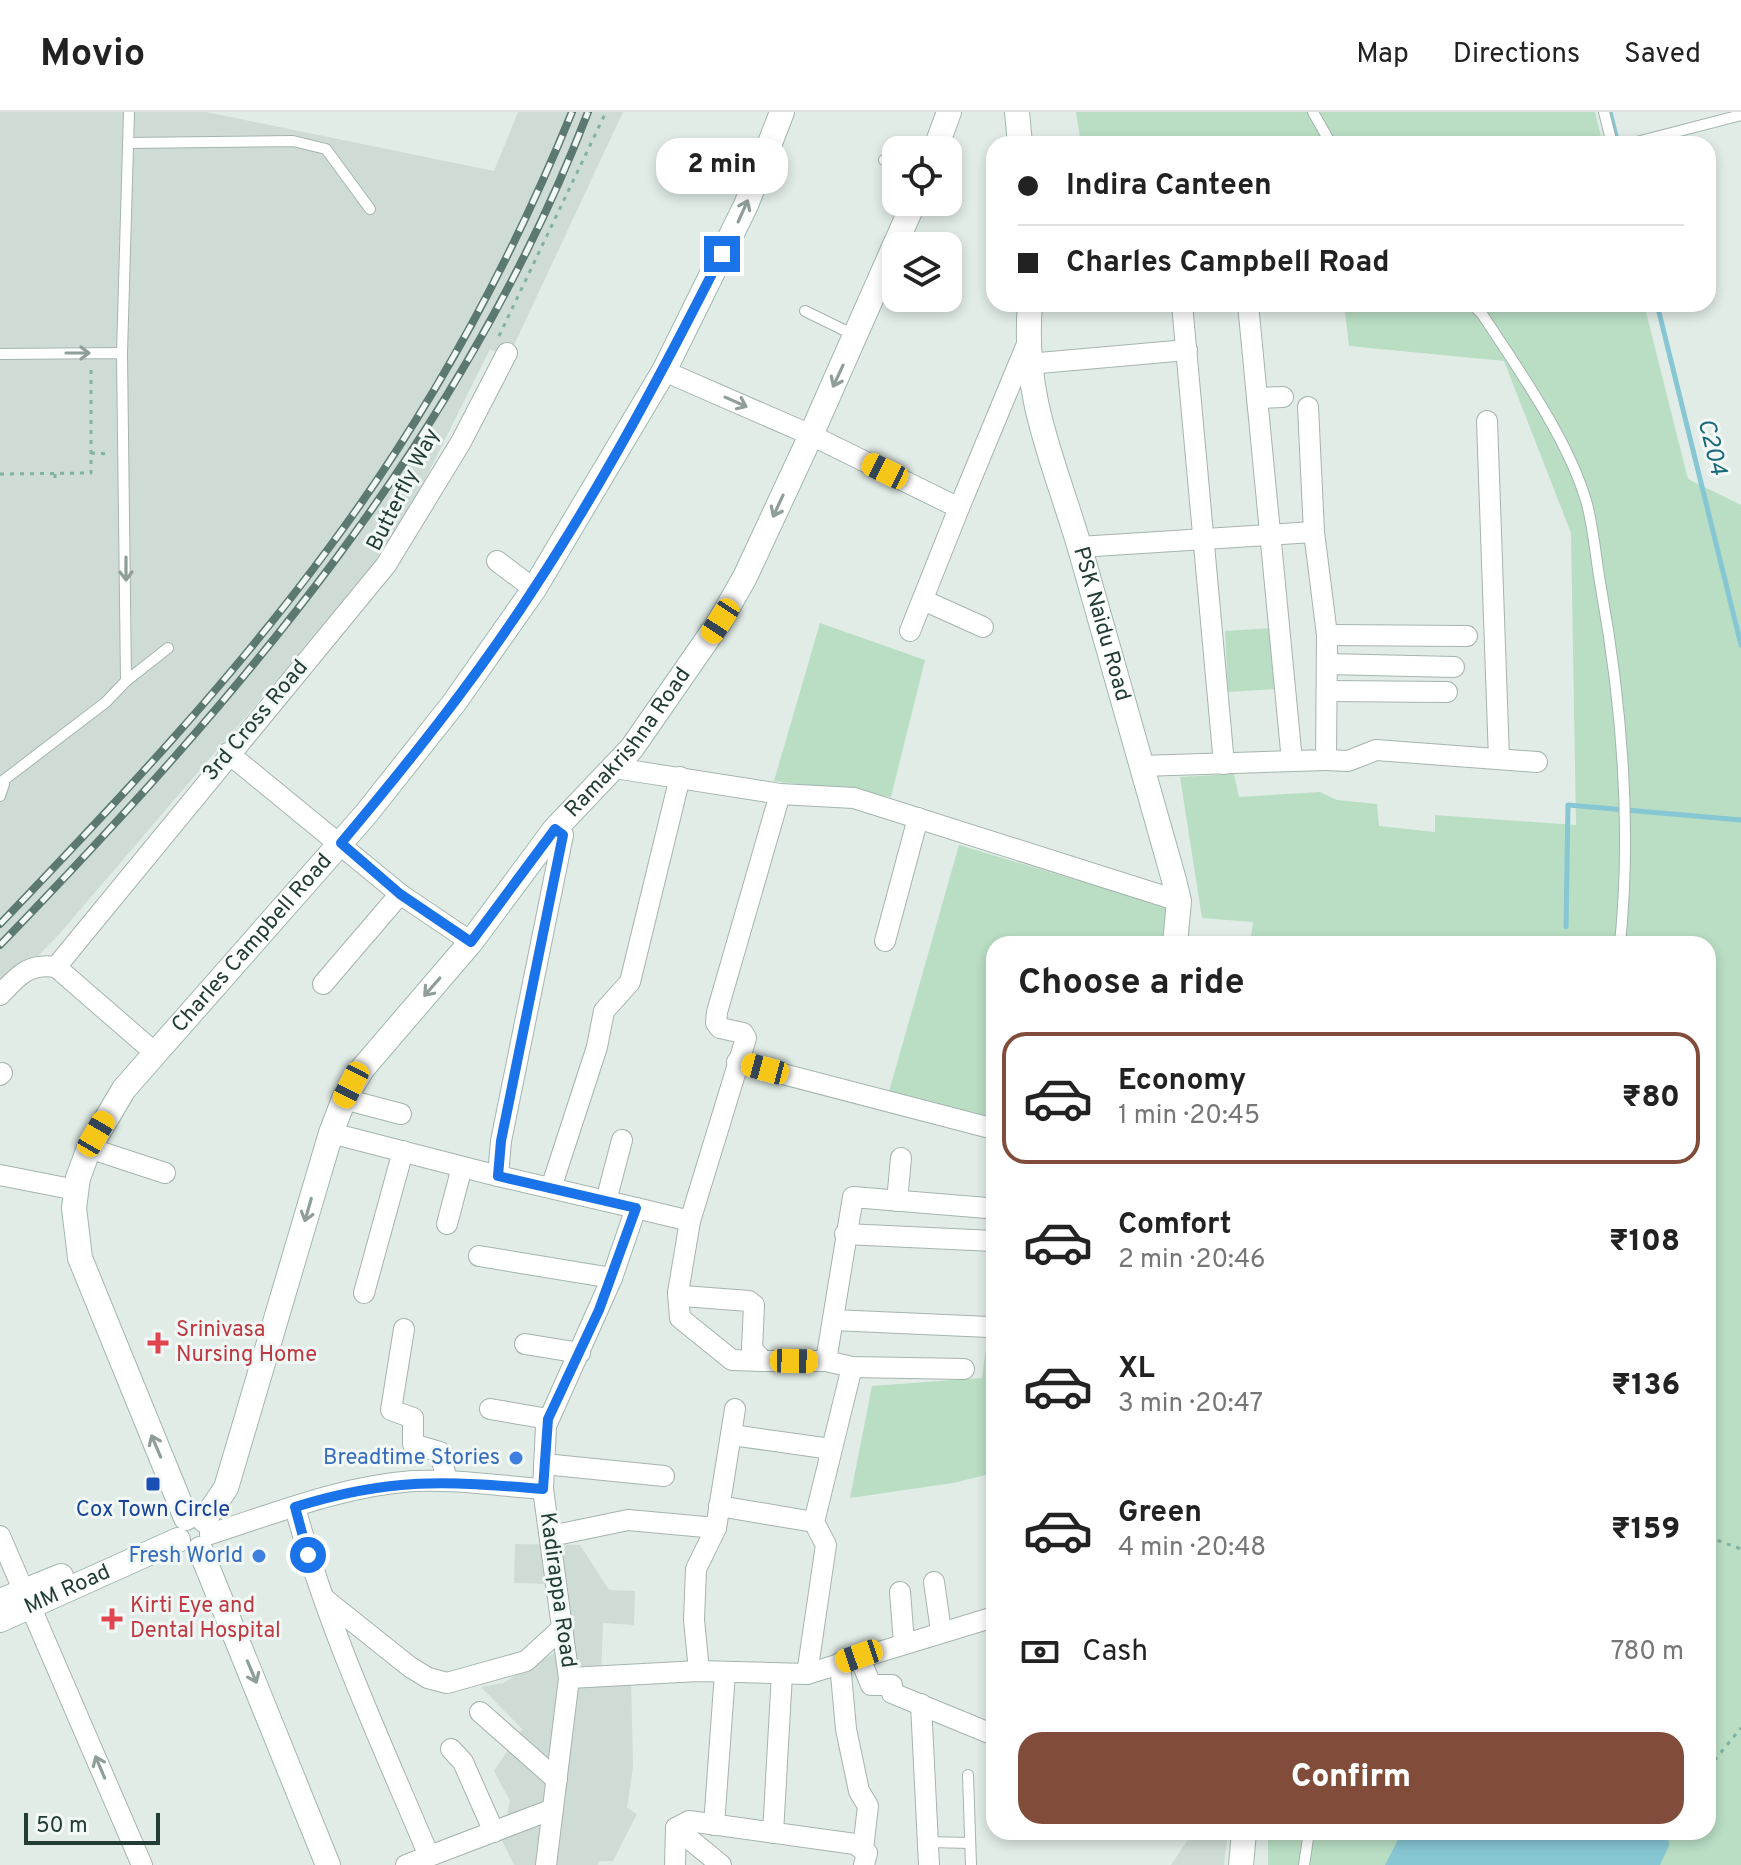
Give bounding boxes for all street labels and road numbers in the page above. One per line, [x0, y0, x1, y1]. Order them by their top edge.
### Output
street label: Butterfly Way [361, 424, 447, 556]
street label: PSK Naidu Road [1067, 544, 1136, 704]
street label: 3rd Cross Road [197, 655, 315, 787]
street label: Ramakrishna Road [559, 663, 697, 823]
street label: Charles Campbell Road [166, 848, 338, 1038]
street label: Kadirappa Road [533, 1511, 581, 1669]
street label: MM Road [20, 1559, 115, 1621]

